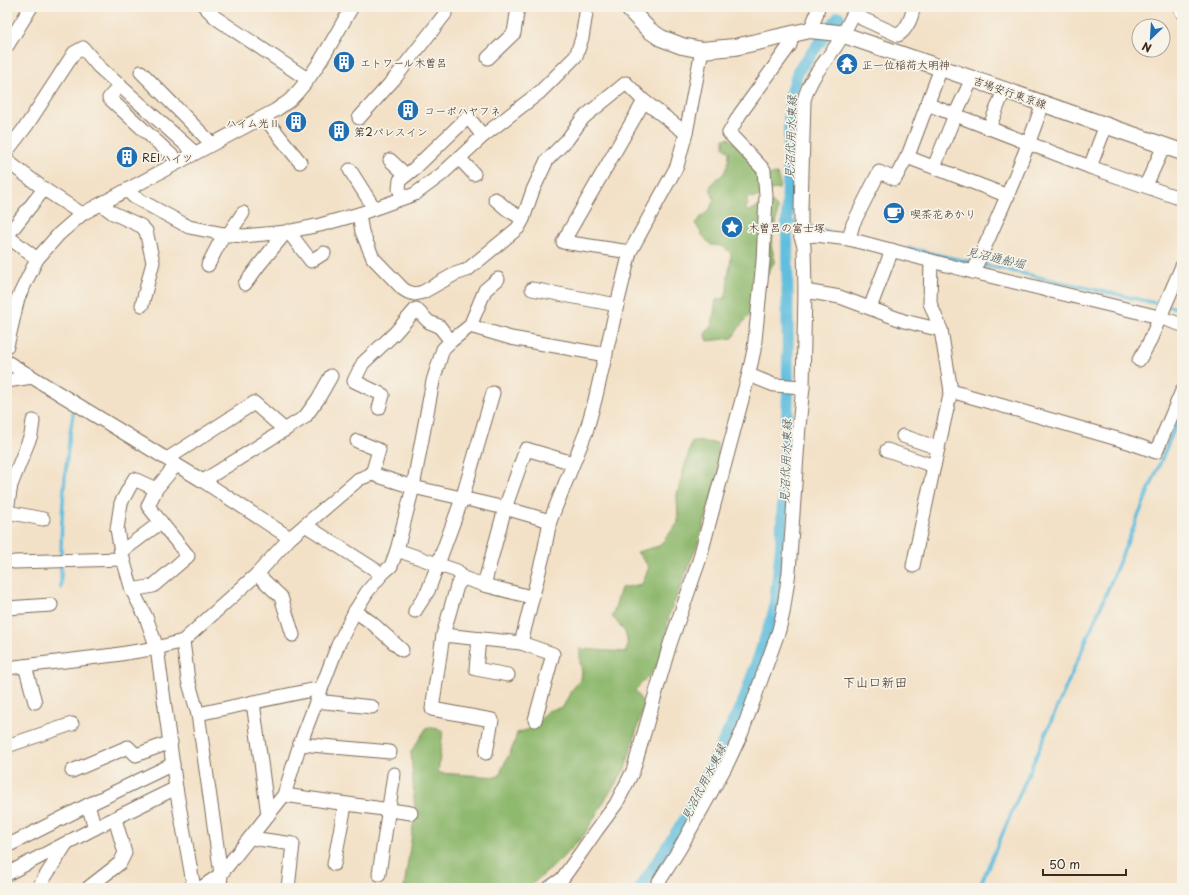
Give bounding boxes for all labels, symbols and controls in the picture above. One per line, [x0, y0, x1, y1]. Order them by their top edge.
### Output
north arrow [1131, 18, 1171, 58]
text: N [1139, 38, 1154, 57]
building icon: エトワール木曽呂 [331, 49, 357, 75]
temple icon: 正一位稲荷大明神 [834, 51, 860, 77]
place label: エトワール木曽呂 [360, 54, 447, 71]
place label: 正一位稲荷大明神 [862, 56, 950, 73]
street label: 吉場安行東京線 [971, 71, 1049, 113]
water label: 見沼代用水東縁 [780, 94, 800, 179]
building icon: コーポハヤフネ [395, 97, 421, 123]
place label: コーポハヤフネ [424, 102, 501, 119]
building icon: ハイム光Ⅱ [283, 109, 309, 135]
place label: ハイム光Ⅱ [225, 114, 280, 131]
building icon: 第2パレスイン [326, 118, 352, 144]
place label: 第2パレスイン [354, 123, 428, 140]
building icon: REIハイツ [114, 144, 140, 170]
place label: REIハイツ [142, 149, 193, 166]
cafe icon: 喫茶花あかり [881, 200, 907, 226]
place label: 喫茶花あかり [910, 205, 976, 222]
place icon: 木曽呂の富士塚 [719, 214, 745, 240]
place label: 木曽呂の富士塚 [748, 219, 825, 236]
water label: 見沼通船堀 [965, 241, 1028, 273]
water label: 見沼代用水東縁 [775, 418, 795, 503]
district label: 下山口新田 [842, 672, 908, 691]
water label: 見沼代用水東縁 [676, 740, 731, 824]
scale bar [1043, 851, 1126, 877]
text: 50 m [1049, 855, 1080, 873]

